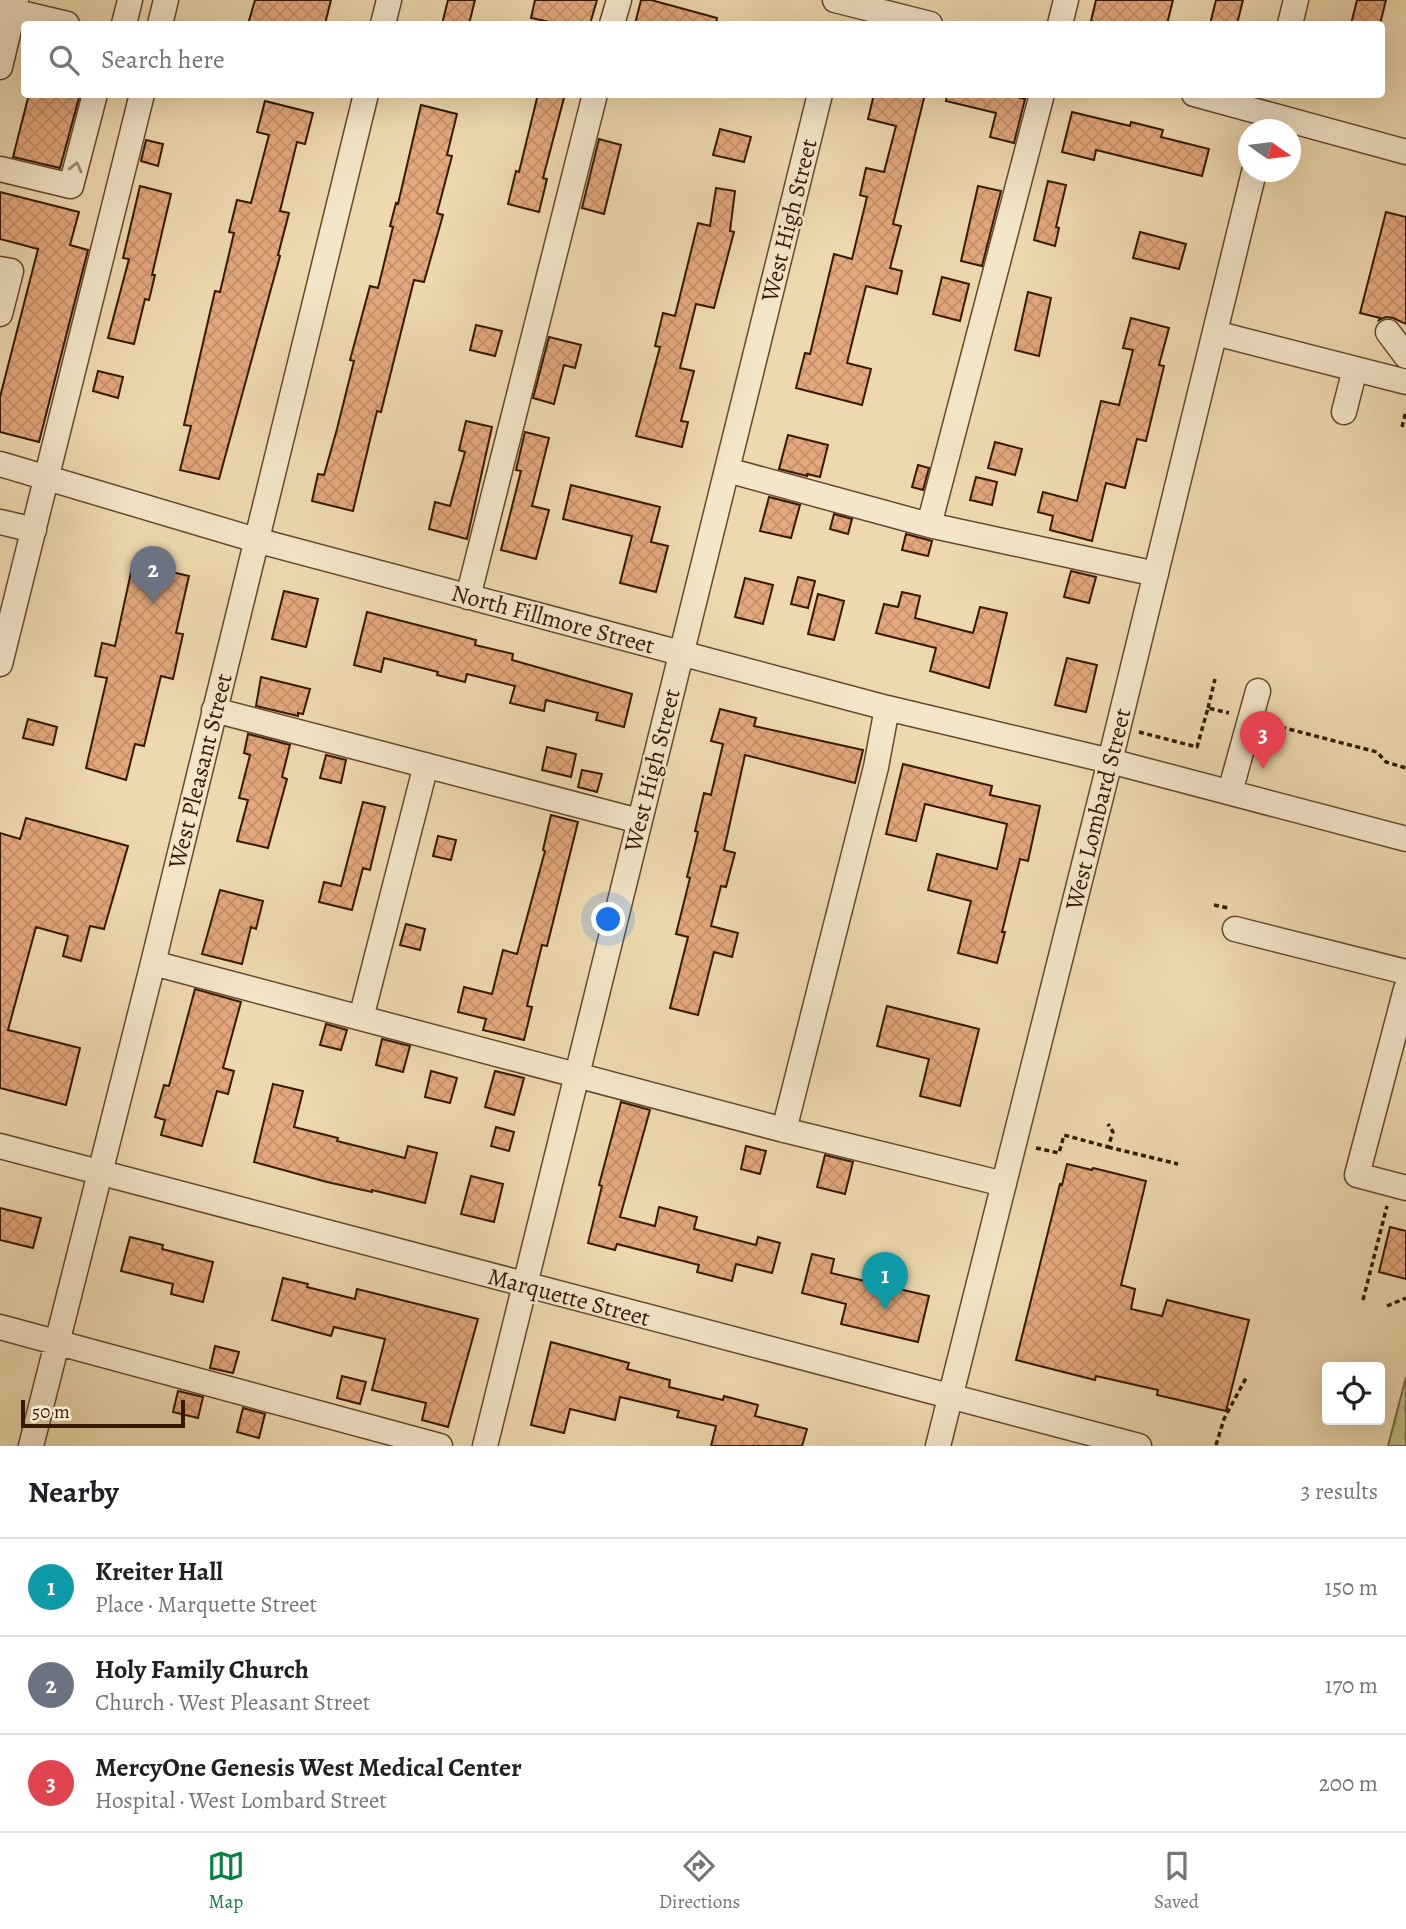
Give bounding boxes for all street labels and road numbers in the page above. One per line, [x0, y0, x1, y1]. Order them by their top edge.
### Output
street label: West High Street [753, 135, 825, 306]
street label: North Fillmore Street [448, 576, 658, 662]
street label: West Pleasant Street [160, 670, 240, 873]
street label: West High Street [616, 685, 688, 856]
street label: West Lombard Street [1057, 705, 1139, 914]
street label: Marquette Street [484, 1260, 654, 1334]

